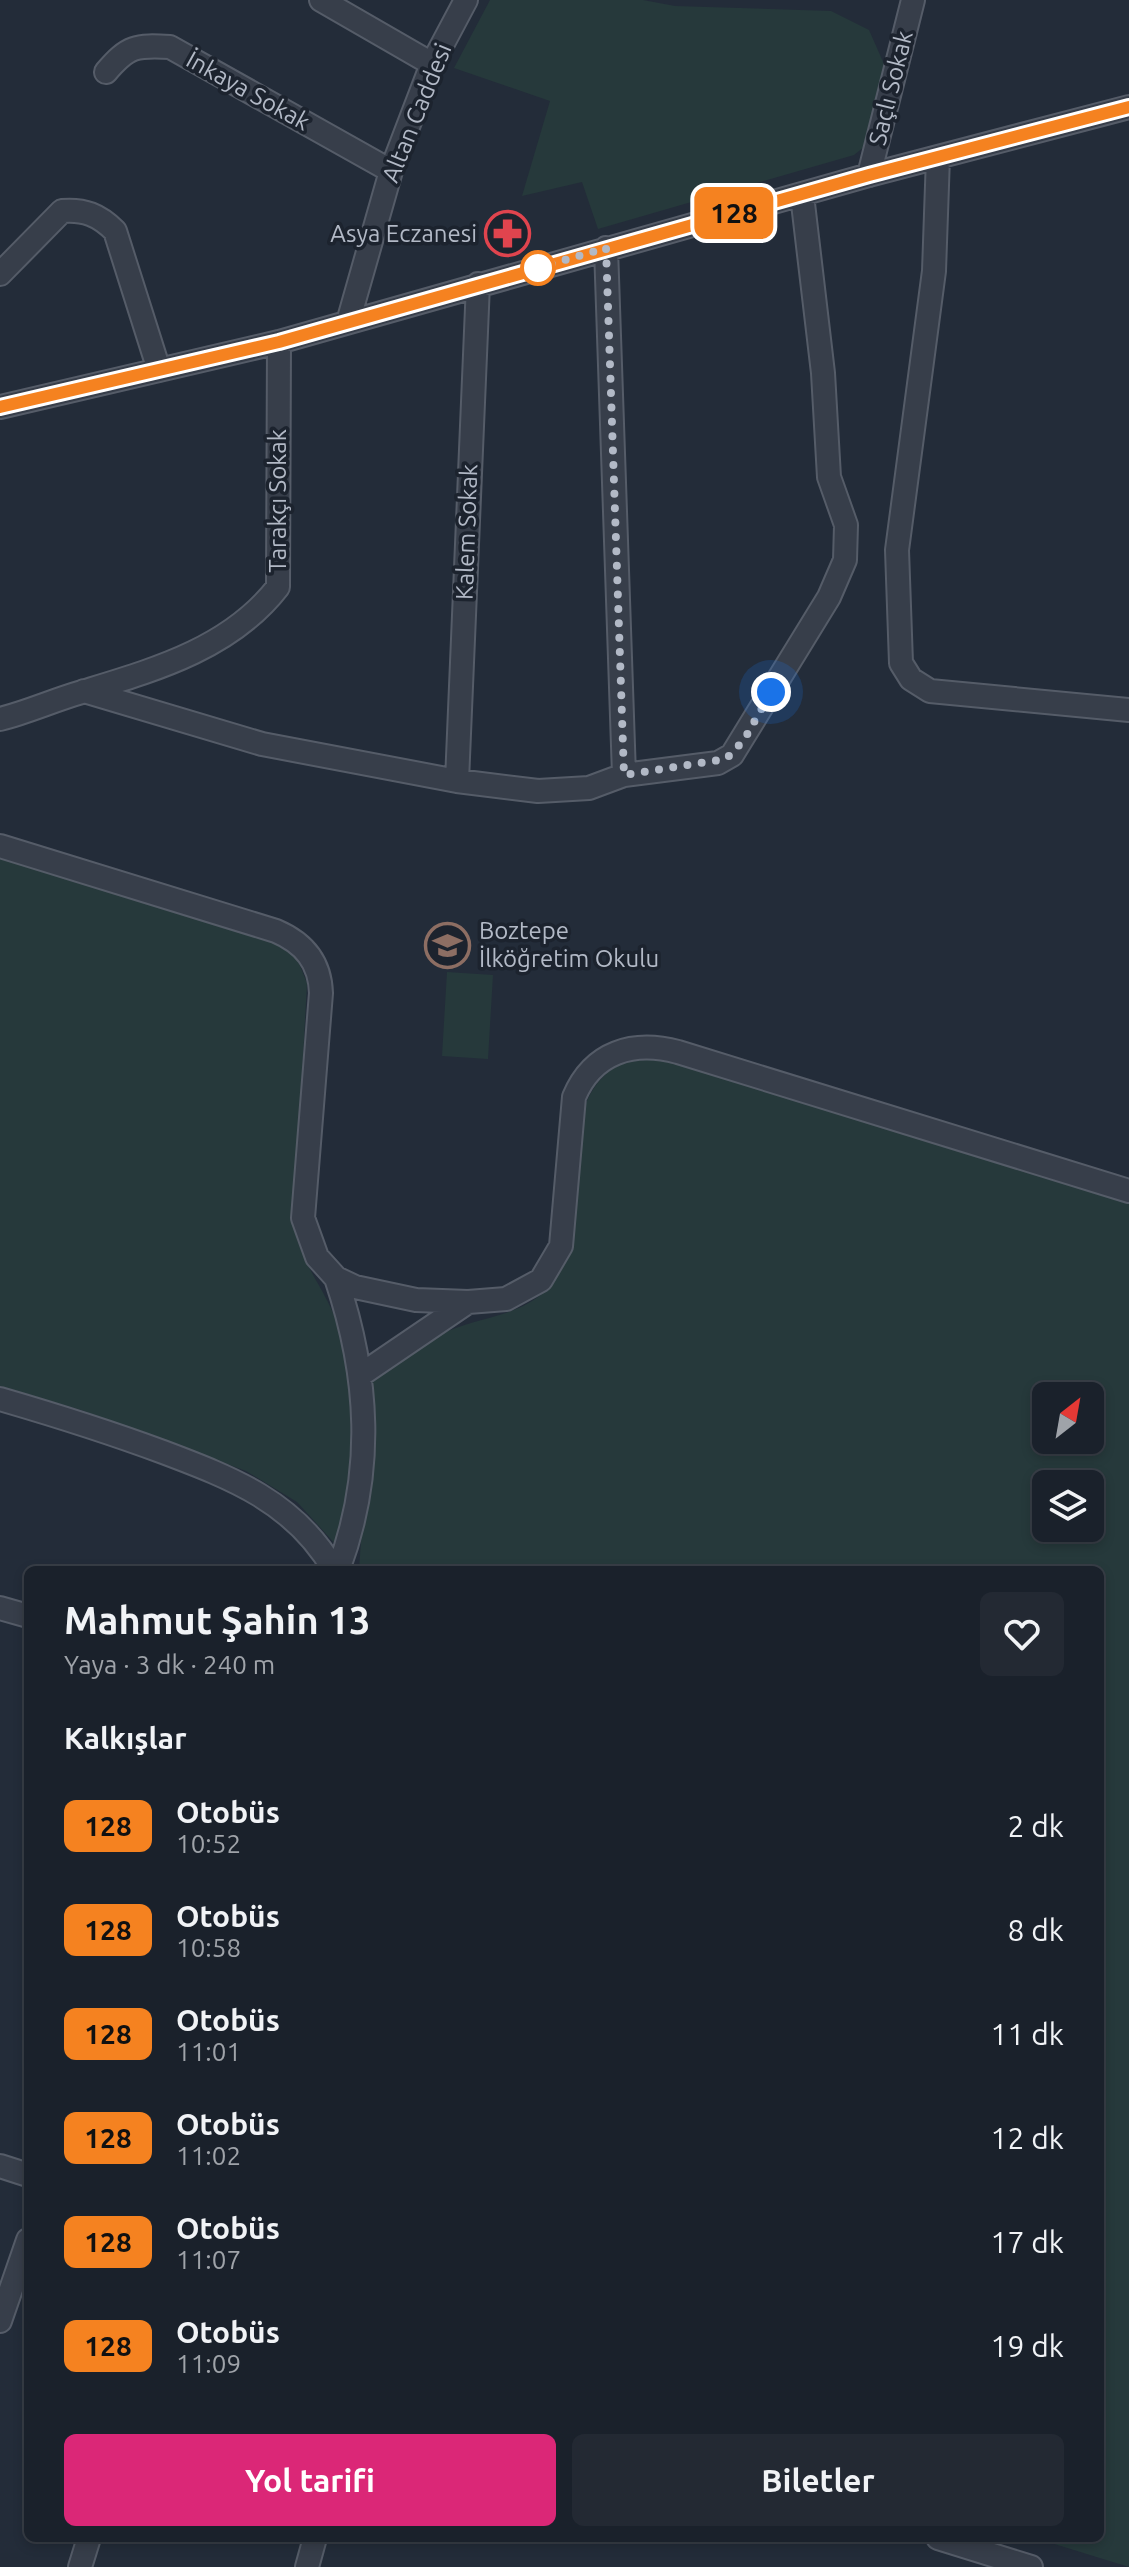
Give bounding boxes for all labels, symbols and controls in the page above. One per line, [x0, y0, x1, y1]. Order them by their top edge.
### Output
street label: Saçlı Sokak [863, 28, 918, 148]
street label: Altan Caddesi [376, 39, 457, 186]
street label: İnkaya Sokak [182, 46, 315, 136]
line badge: 128 [688, 187, 780, 239]
text: 128 [710, 197, 758, 228]
pharmacy icon: Asya Eczanesi [484, 210, 532, 258]
place label: Asya Eczanesi [330, 220, 477, 247]
unlabelled marker [521, 251, 555, 285]
street label: Tarakçı Sokak [264, 429, 291, 573]
street label: Kalem Sokak [451, 464, 482, 600]
your location [751, 672, 791, 712]
place label: Boztepe İlköğretim Okulu [479, 917, 659, 972]
school or university icon: Boztepe İlköğretim Okulu [424, 921, 472, 969]
north arrow [1032, 1382, 1104, 1454]
map controls [1032, 1382, 1104, 1542]
button: layers [1032, 1470, 1104, 1542]
button: heart [980, 1592, 1064, 1676]
text: Mahmut Şahin 13 [64, 1599, 371, 1641]
text: Yaya · 3 dk · 240 m [64, 1650, 275, 1679]
text: Kalkışlar [64, 1721, 187, 1755]
text: Otobüs [176, 1795, 280, 1829]
text: 2 dk [1008, 1809, 1064, 1843]
text: 128 [84, 1810, 132, 1841]
text: 10:52 [176, 1829, 241, 1858]
text: Otobüs [176, 1899, 280, 1933]
text: 8 dk [1008, 1913, 1064, 1947]
text: 128 [84, 1914, 132, 1945]
text: 10:58 [176, 1933, 241, 1962]
text: Otobüs [176, 2003, 280, 2037]
text: 11 dk [991, 2017, 1064, 2051]
text: 128 [84, 2018, 132, 2049]
text: 11:01 [176, 2037, 241, 2066]
text: Otobüs [176, 2107, 280, 2141]
text: 12 dk [991, 2121, 1064, 2155]
text: 128 [84, 2122, 132, 2153]
text: 11:02 [176, 2141, 241, 2170]
text: Otobüs [176, 2211, 280, 2245]
text: 17 dk [991, 2225, 1064, 2259]
text: 128 [84, 2226, 132, 2257]
text: 11:07 [176, 2245, 241, 2274]
text: Otobüs [176, 2315, 280, 2349]
text: 19 dk [991, 2329, 1064, 2363]
text: 128 [84, 2330, 132, 2361]
text: 11:09 [176, 2349, 241, 2378]
button: Yol tarifi [64, 2434, 556, 2526]
button: Biletler [572, 2434, 1064, 2526]

